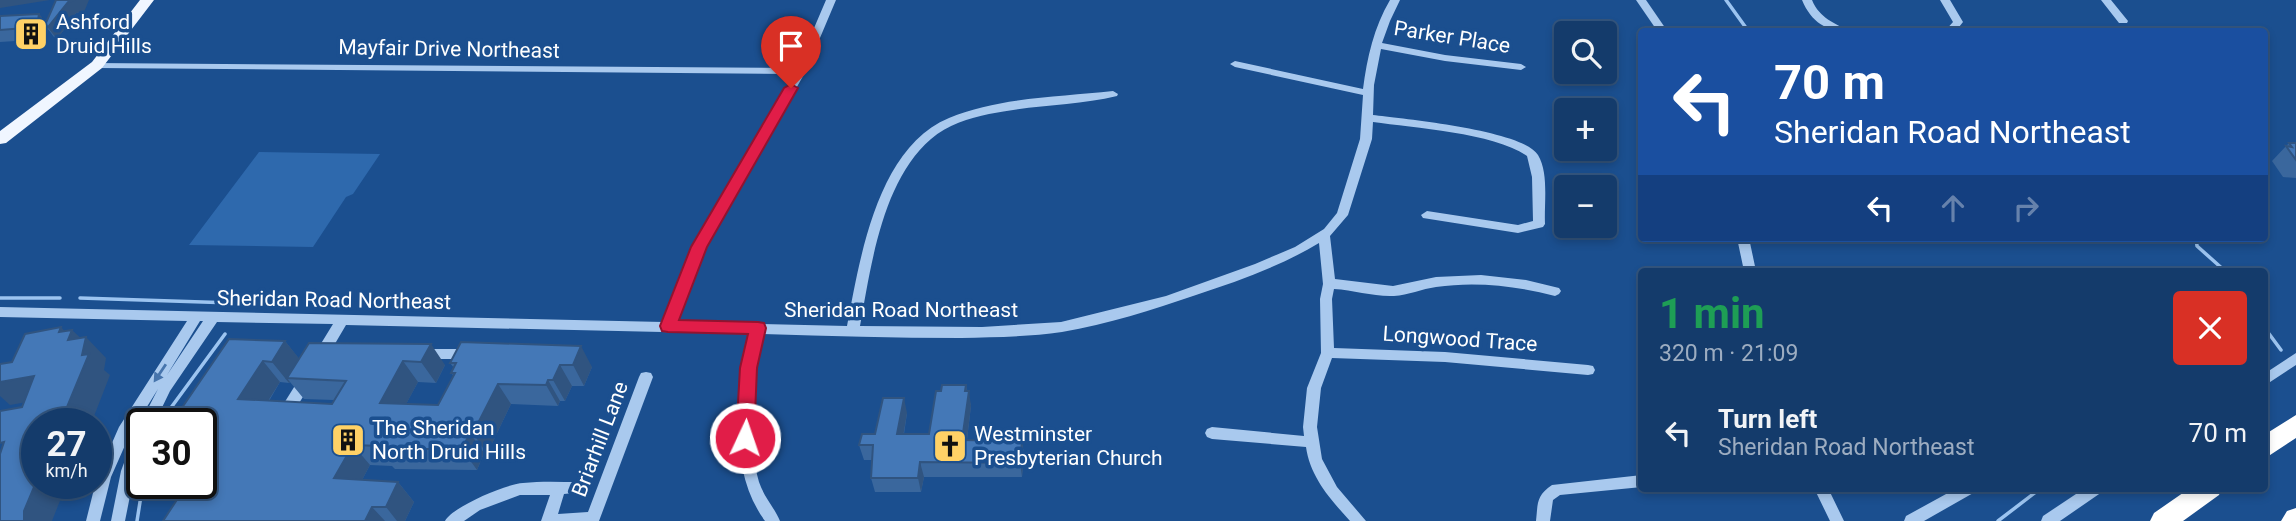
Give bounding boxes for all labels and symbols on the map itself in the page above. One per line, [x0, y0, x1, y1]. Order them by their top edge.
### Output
place label: Ashford Druid Hills [56, 10, 152, 58]
building icon: Ashford Druid Hills [12, 15, 50, 53]
pin [761, 16, 821, 88]
street label: Parker Place [1392, 16, 1512, 58]
street label: Mayfair Drive Northeast [338, 35, 560, 63]
street label: Sheridan Road Northeast [217, 286, 451, 314]
street label: Sheridan Road Northeast [784, 298, 1018, 322]
street label: Longwood Trace [1382, 322, 1538, 356]
one-way arrow [153, 363, 166, 382]
street label: Briarhill Lane [567, 378, 633, 500]
position arrow [708, 401, 782, 475]
speed limit sign: 30 [126, 408, 217, 499]
place label: The Sheridan North Druid Hills [372, 416, 526, 464]
building icon: The Sheridan North Druid Hills [329, 421, 367, 459]
place label: Westminster Presbyterian Church [974, 422, 1163, 470]
church icon: Westminster Presbyterian Church [931, 427, 969, 465]

